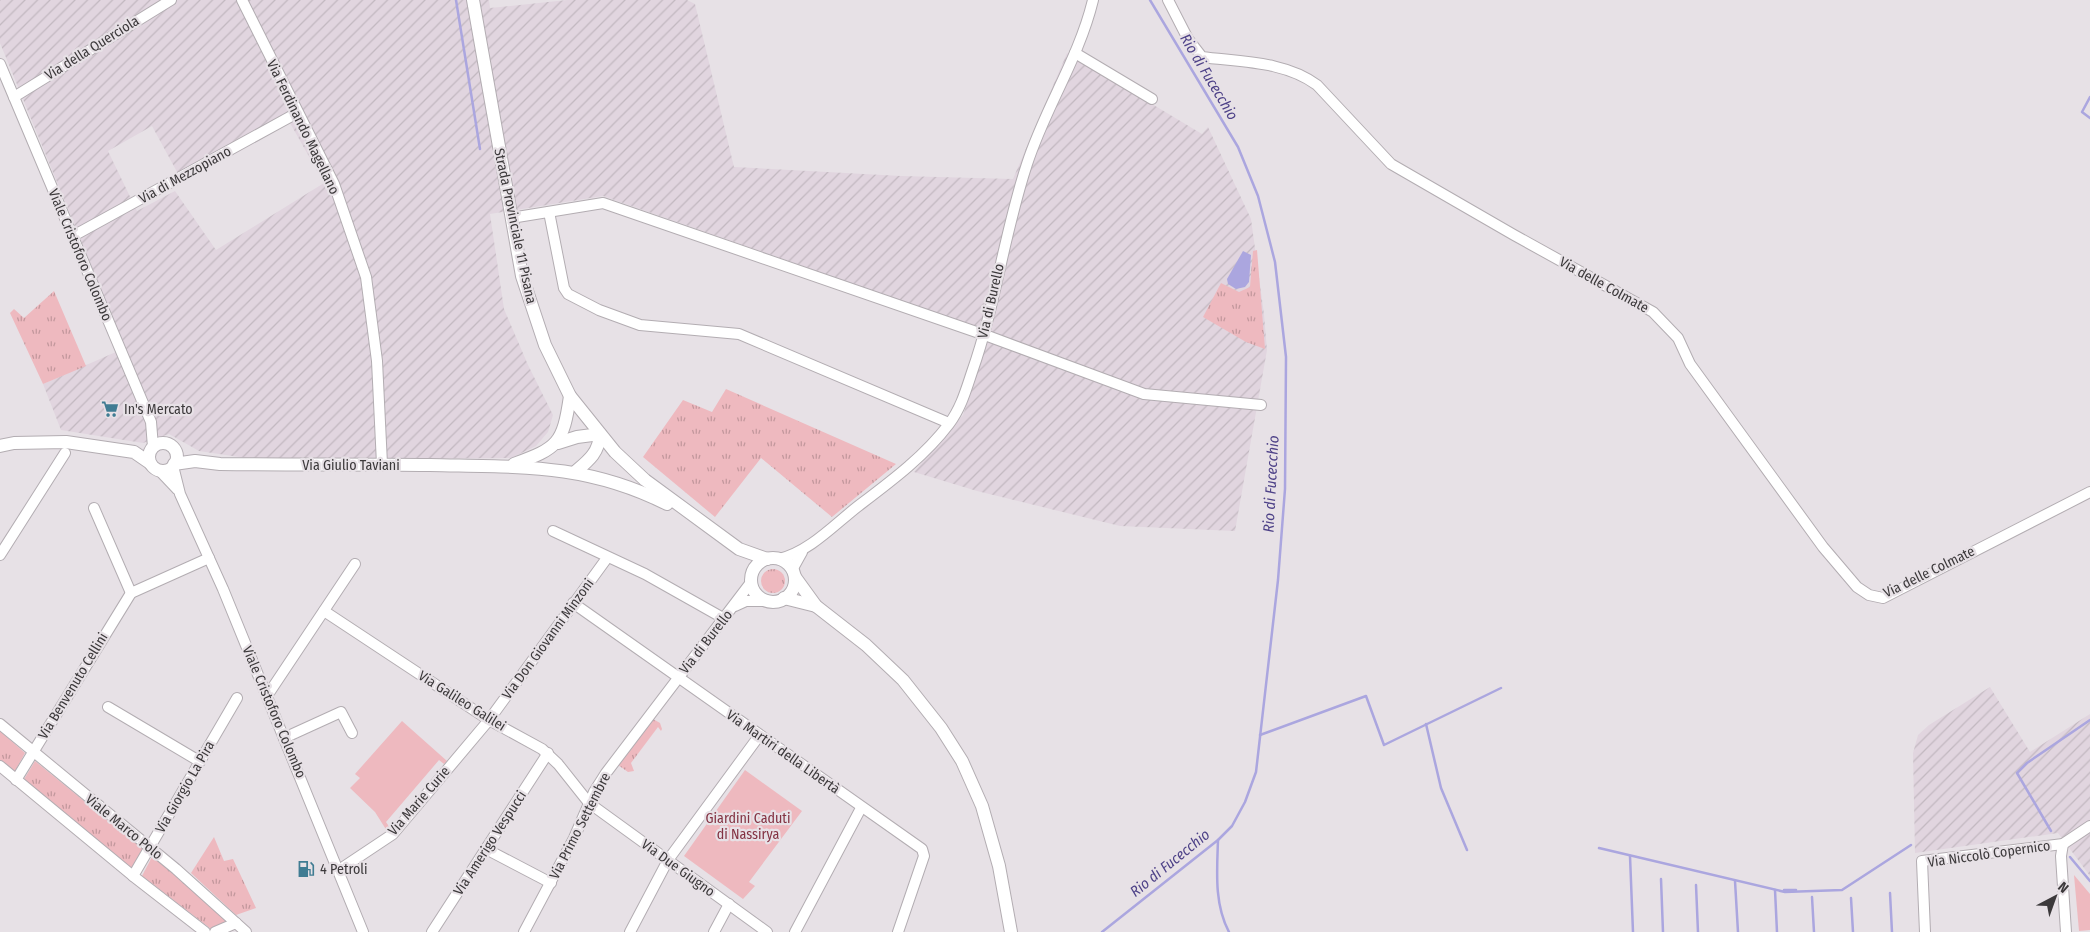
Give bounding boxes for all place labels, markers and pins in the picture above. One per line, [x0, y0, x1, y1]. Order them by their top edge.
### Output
supermarket icon: In's Mercato [100, 399, 120, 419]
place label: In's Mercato [124, 401, 193, 418]
fuel station icon: 4 Petroli [296, 859, 316, 879]
place label: 4 Petroli [320, 861, 368, 878]

